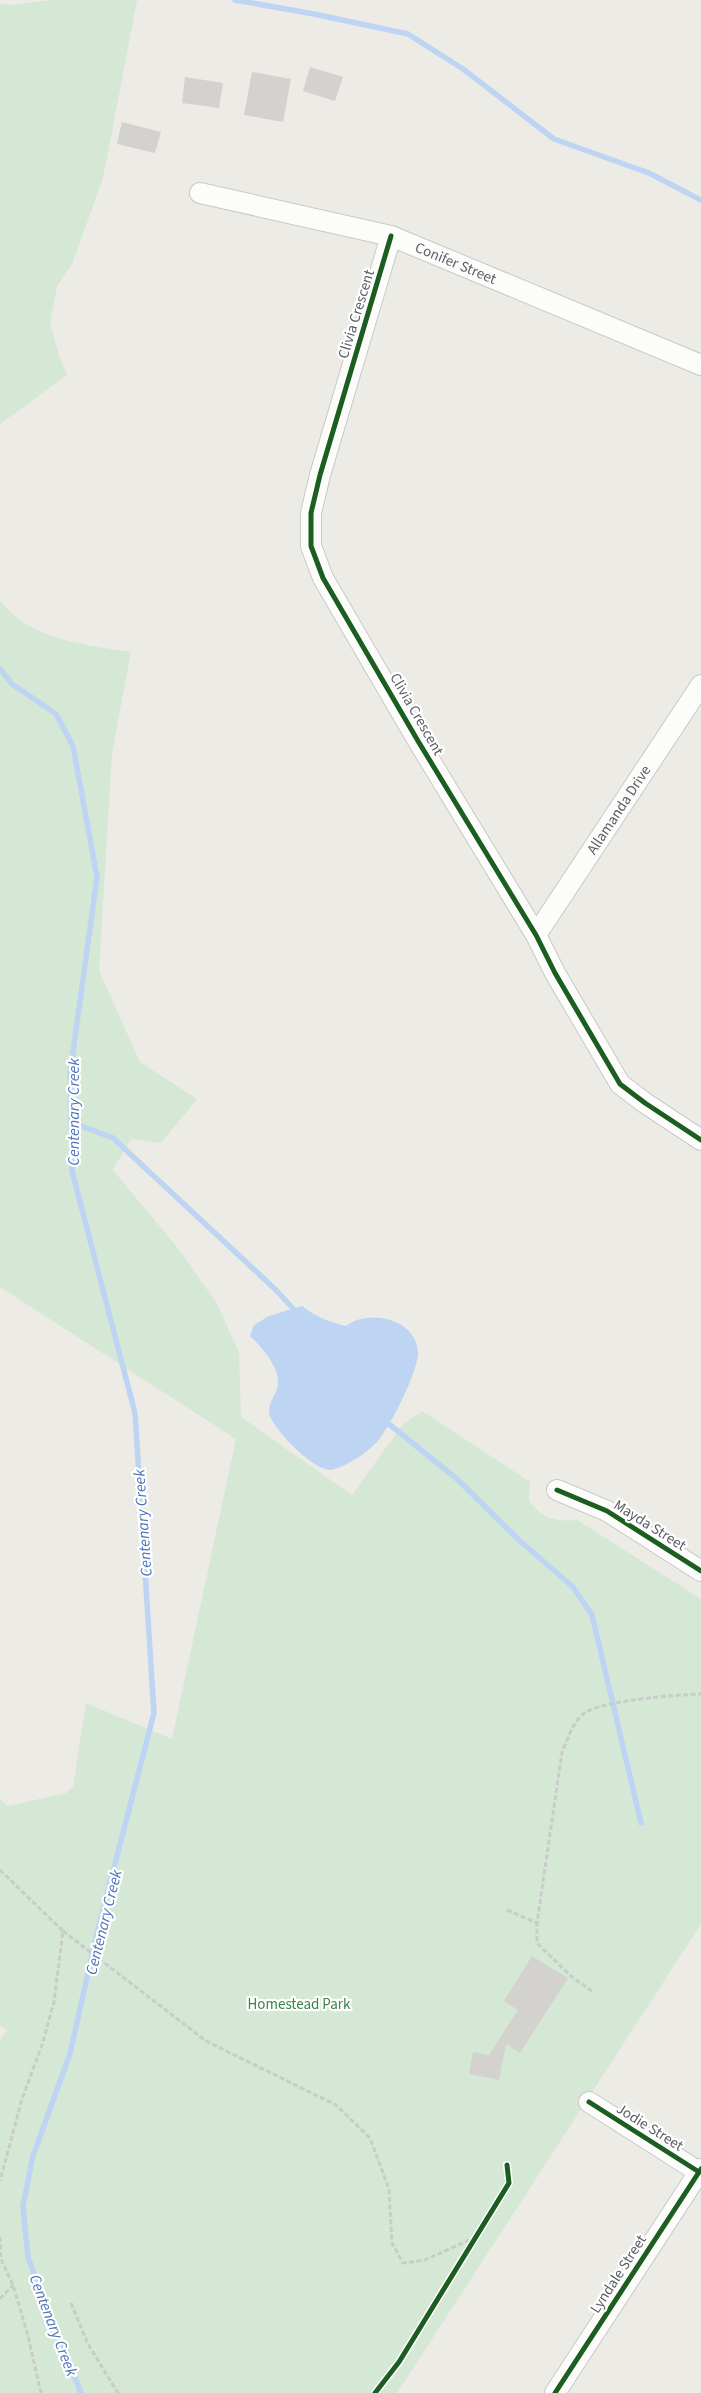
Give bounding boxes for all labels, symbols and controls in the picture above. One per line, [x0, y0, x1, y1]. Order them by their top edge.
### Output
street label: Conifer Street [412, 237, 499, 290]
street label: Clivia Crescent [333, 267, 380, 361]
street label: Clivia Crescent [384, 669, 449, 759]
street label: Allamanda Drive [582, 761, 656, 859]
water label: Centenary Creek [63, 1058, 85, 1166]
water label: Centenary Creek [128, 1468, 158, 1577]
street label: Mayda Street [609, 1495, 690, 1556]
water label: Centenary Creek [80, 1867, 128, 1977]
park label: Homestead Park [248, 1994, 351, 2015]
street label: Jodie Street [612, 2099, 687, 2156]
street label: Lyndale Street [585, 2231, 652, 2318]
water label: Centenary Creek [24, 2271, 83, 2380]

